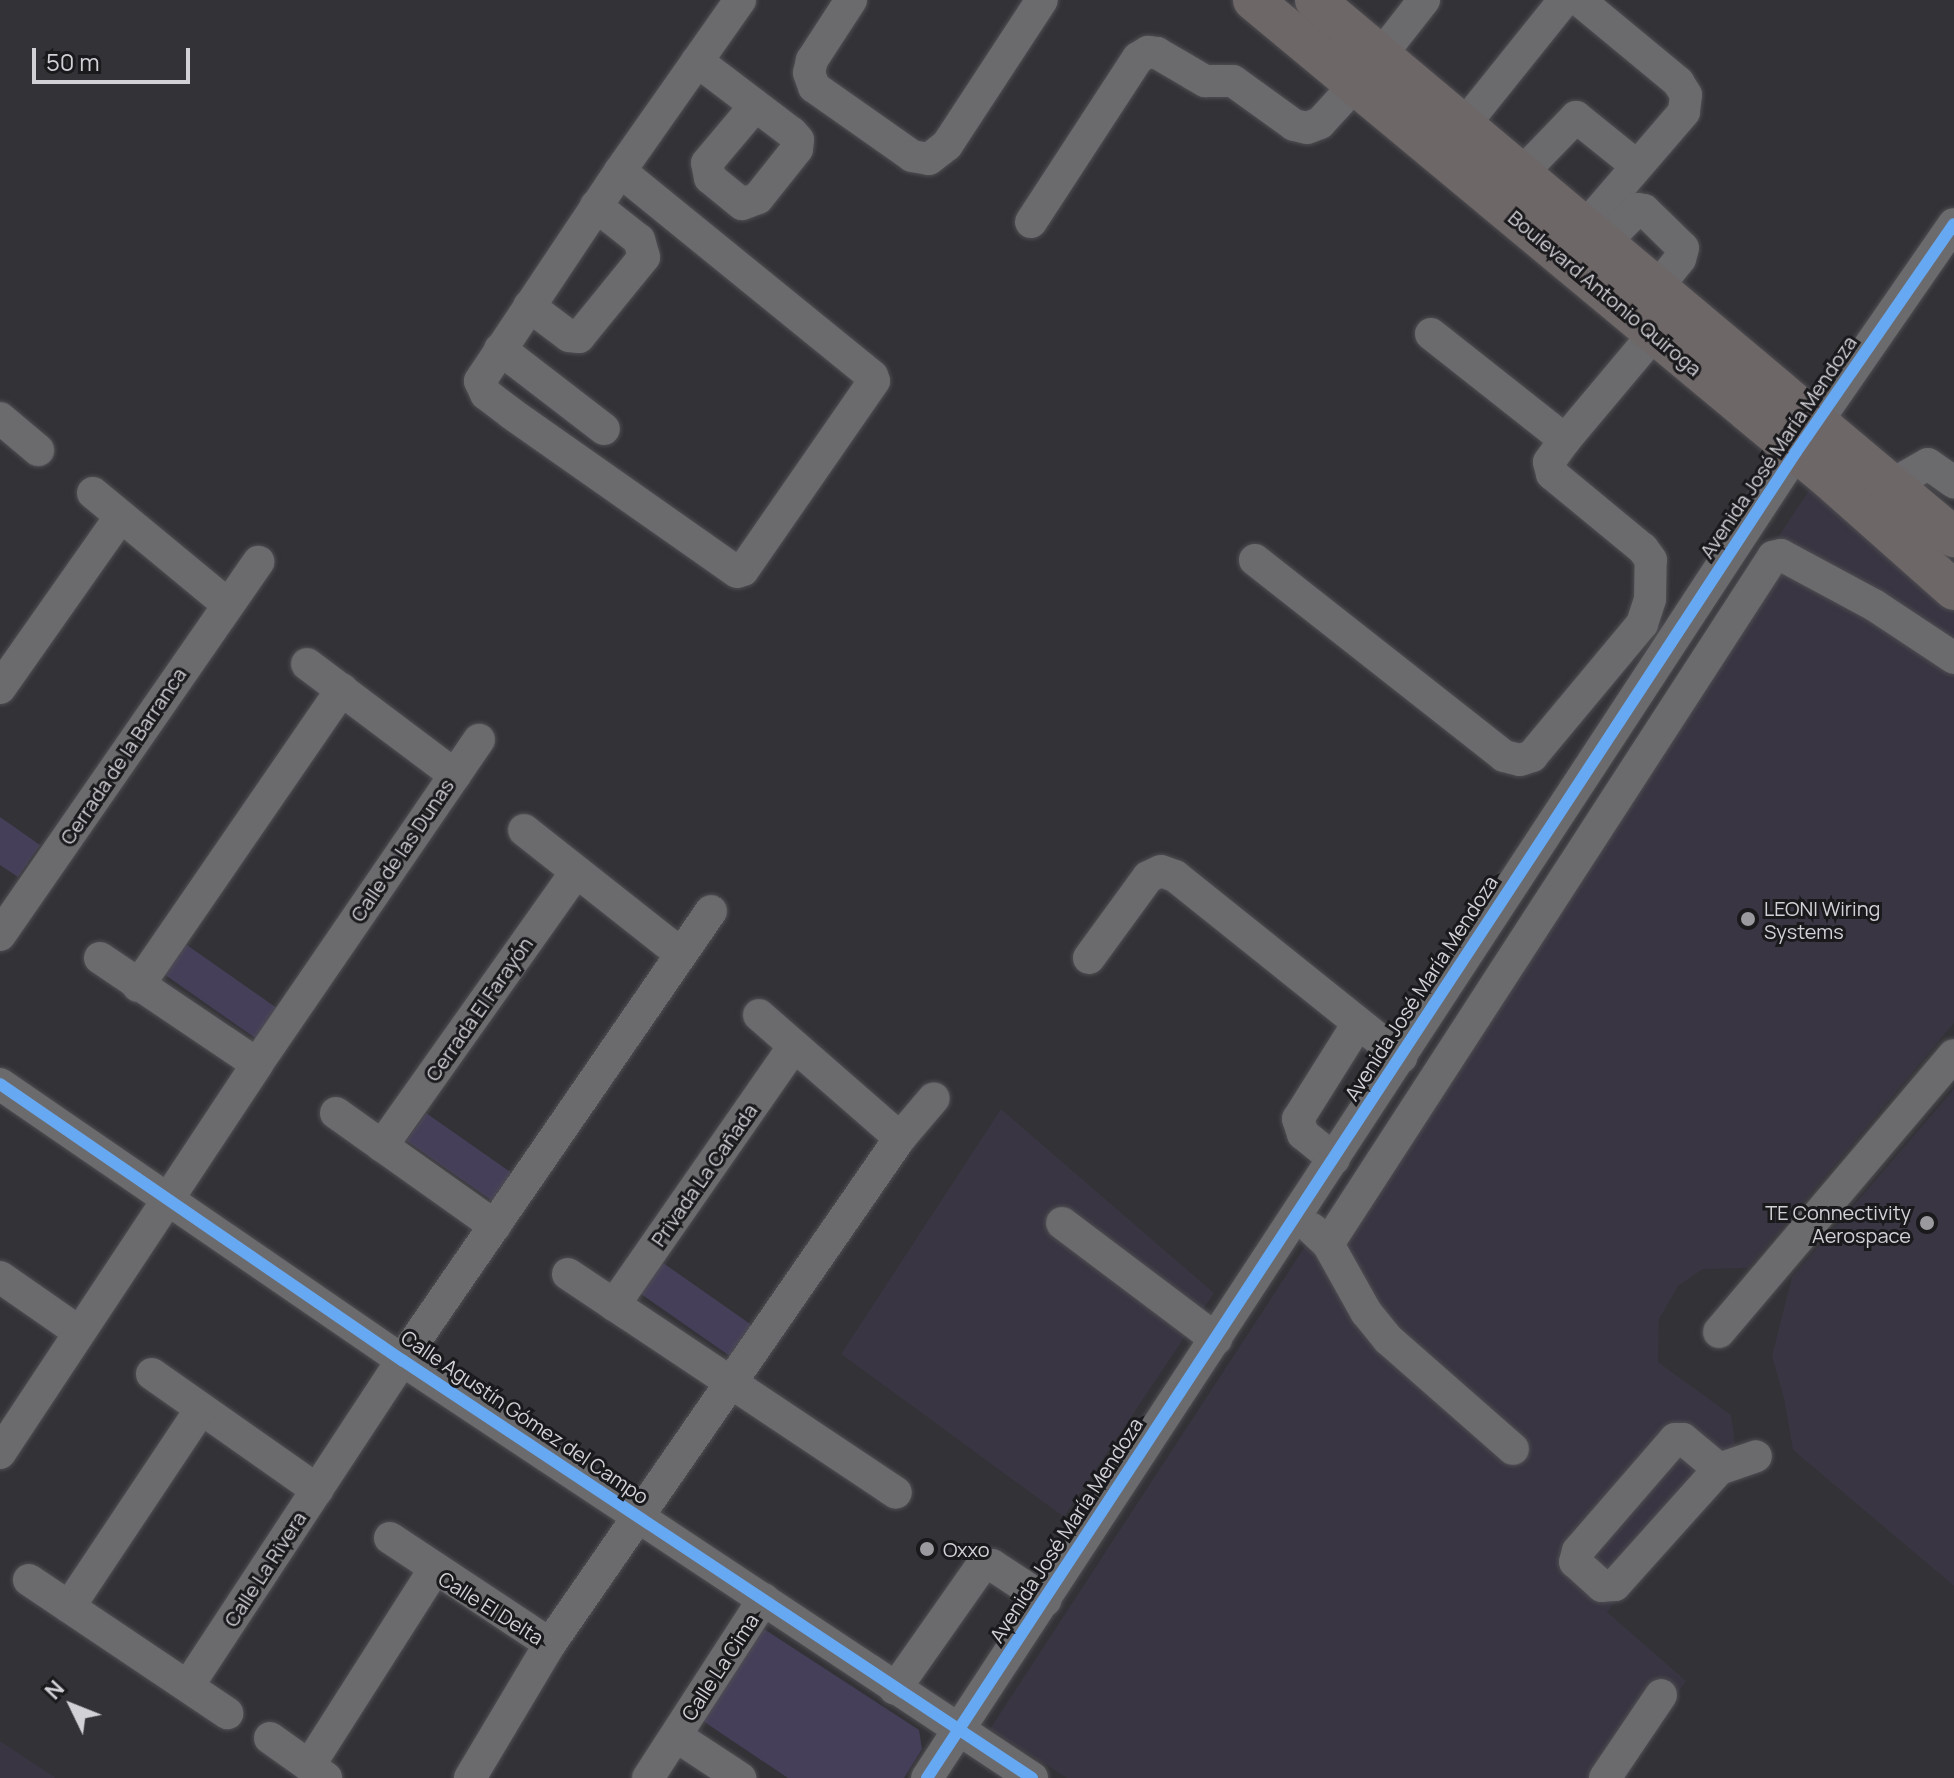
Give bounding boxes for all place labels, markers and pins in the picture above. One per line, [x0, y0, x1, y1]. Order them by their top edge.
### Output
place label: LEONI Wiring Systems [1764, 896, 1880, 943]
marker: LEONI Wiring Systems [1739, 910, 1757, 928]
place label: TE Connectivity Aerospace [1765, 1200, 1911, 1247]
marker: TE Connectivity Aerospace [1918, 1214, 1936, 1232]
place label: Oxxo [943, 1537, 990, 1561]
marker: Oxxo [918, 1540, 936, 1558]

